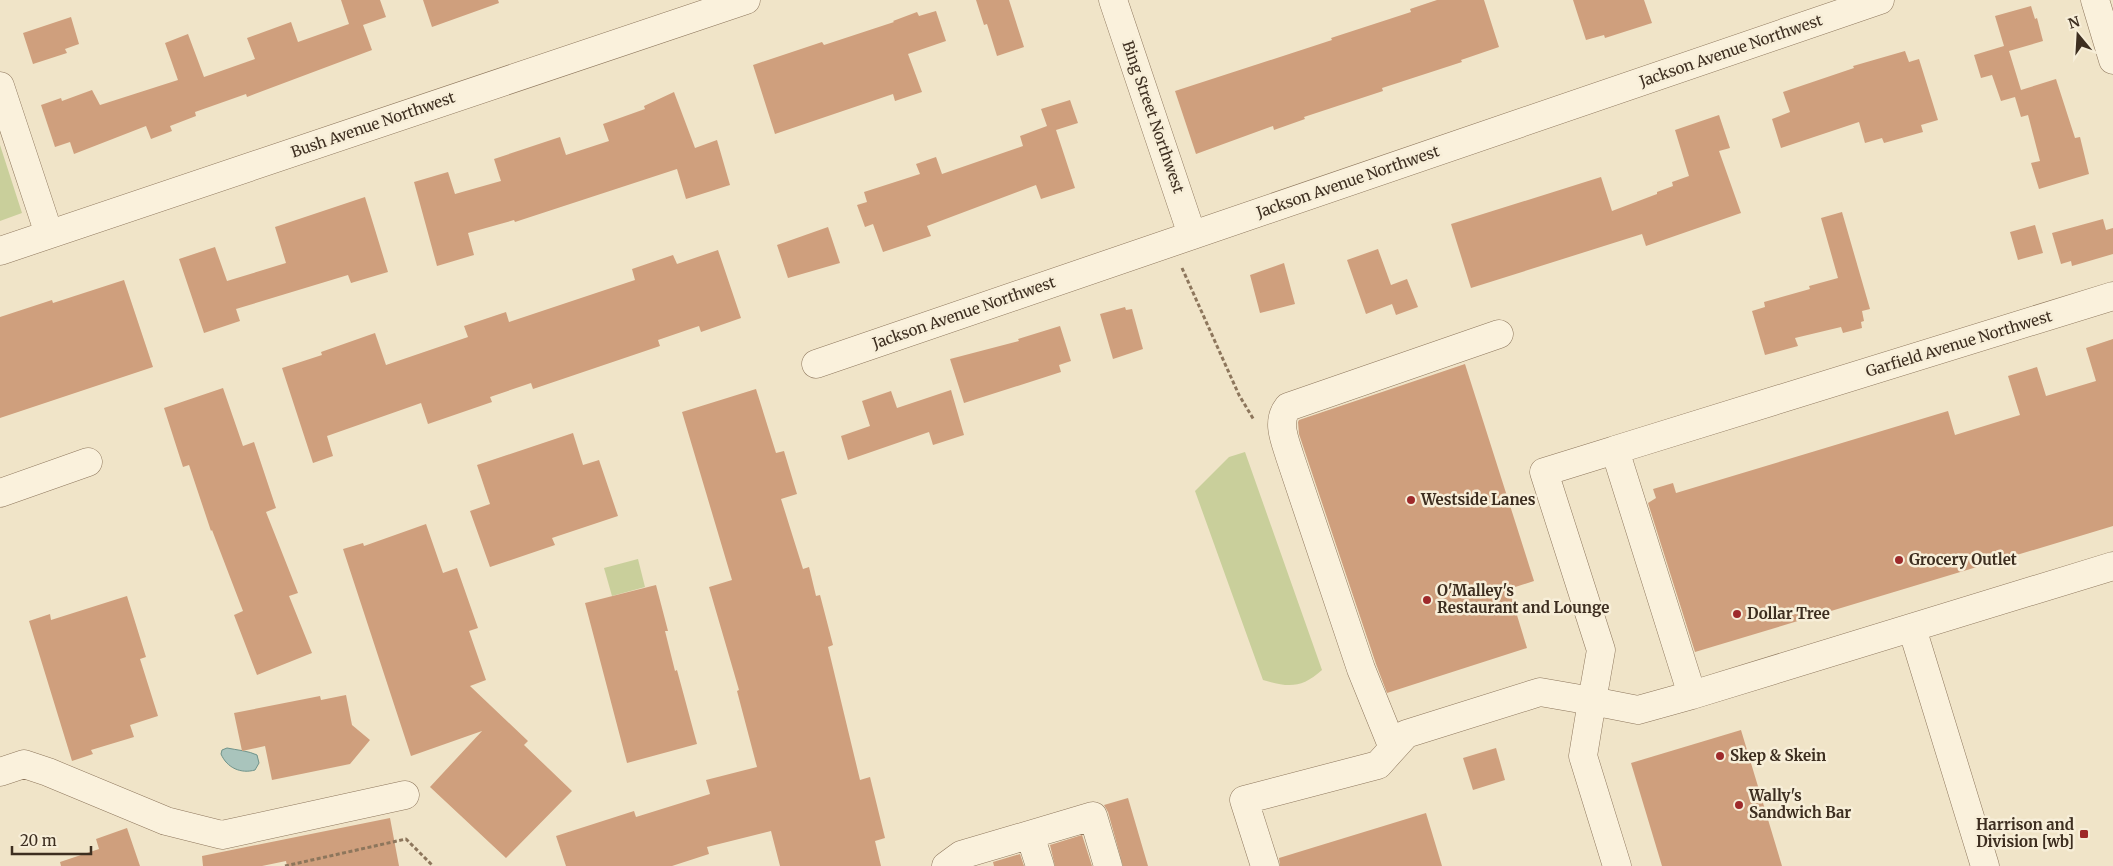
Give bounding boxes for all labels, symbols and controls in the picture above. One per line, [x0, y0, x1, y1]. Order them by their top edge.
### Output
street label: Jackson Avenue Northwest [1636, 10, 1825, 91]
north arrow [2053, 10, 2103, 60]
text: N [2066, 12, 2082, 33]
street label: Bing Street Northwest [1118, 38, 1189, 196]
street label: Bush Avenue Northwest [288, 87, 458, 162]
street label: Jackson Avenue Northwest [1253, 141, 1442, 222]
street label: Jackson Avenue Northwest [869, 272, 1058, 353]
street label: Garfield Avenue Northwest [1863, 306, 2054, 381]
place label: Westside Lanes [1420, 490, 1536, 509]
marker: Westside Lanes [1405, 494, 1417, 506]
place label: Grocery Outlet [1909, 550, 2017, 569]
marker: Grocery Outlet [1893, 554, 1905, 566]
place label: O'Malley's Restaurant and Lounge [1437, 581, 1609, 617]
marker: O'Malley's Restaurant and Lounge [1421, 594, 1433, 606]
place label: Dollar Tree [1747, 604, 1830, 623]
marker: Dollar Tree [1731, 608, 1743, 620]
place label: Skep & Skein [1730, 746, 1826, 765]
marker: Skep & Skein [1714, 750, 1726, 762]
place label: Wally's Sandwich Bar [1748, 786, 1851, 822]
marker: Wally's Sandwich Bar [1733, 799, 1745, 811]
place label: Harrison and Division [wb] [1976, 815, 2074, 851]
scale bar [12, 824, 91, 856]
marker: Harrison and Division [wb] [2078, 828, 2090, 840]
text: 20 m [20, 831, 57, 850]

